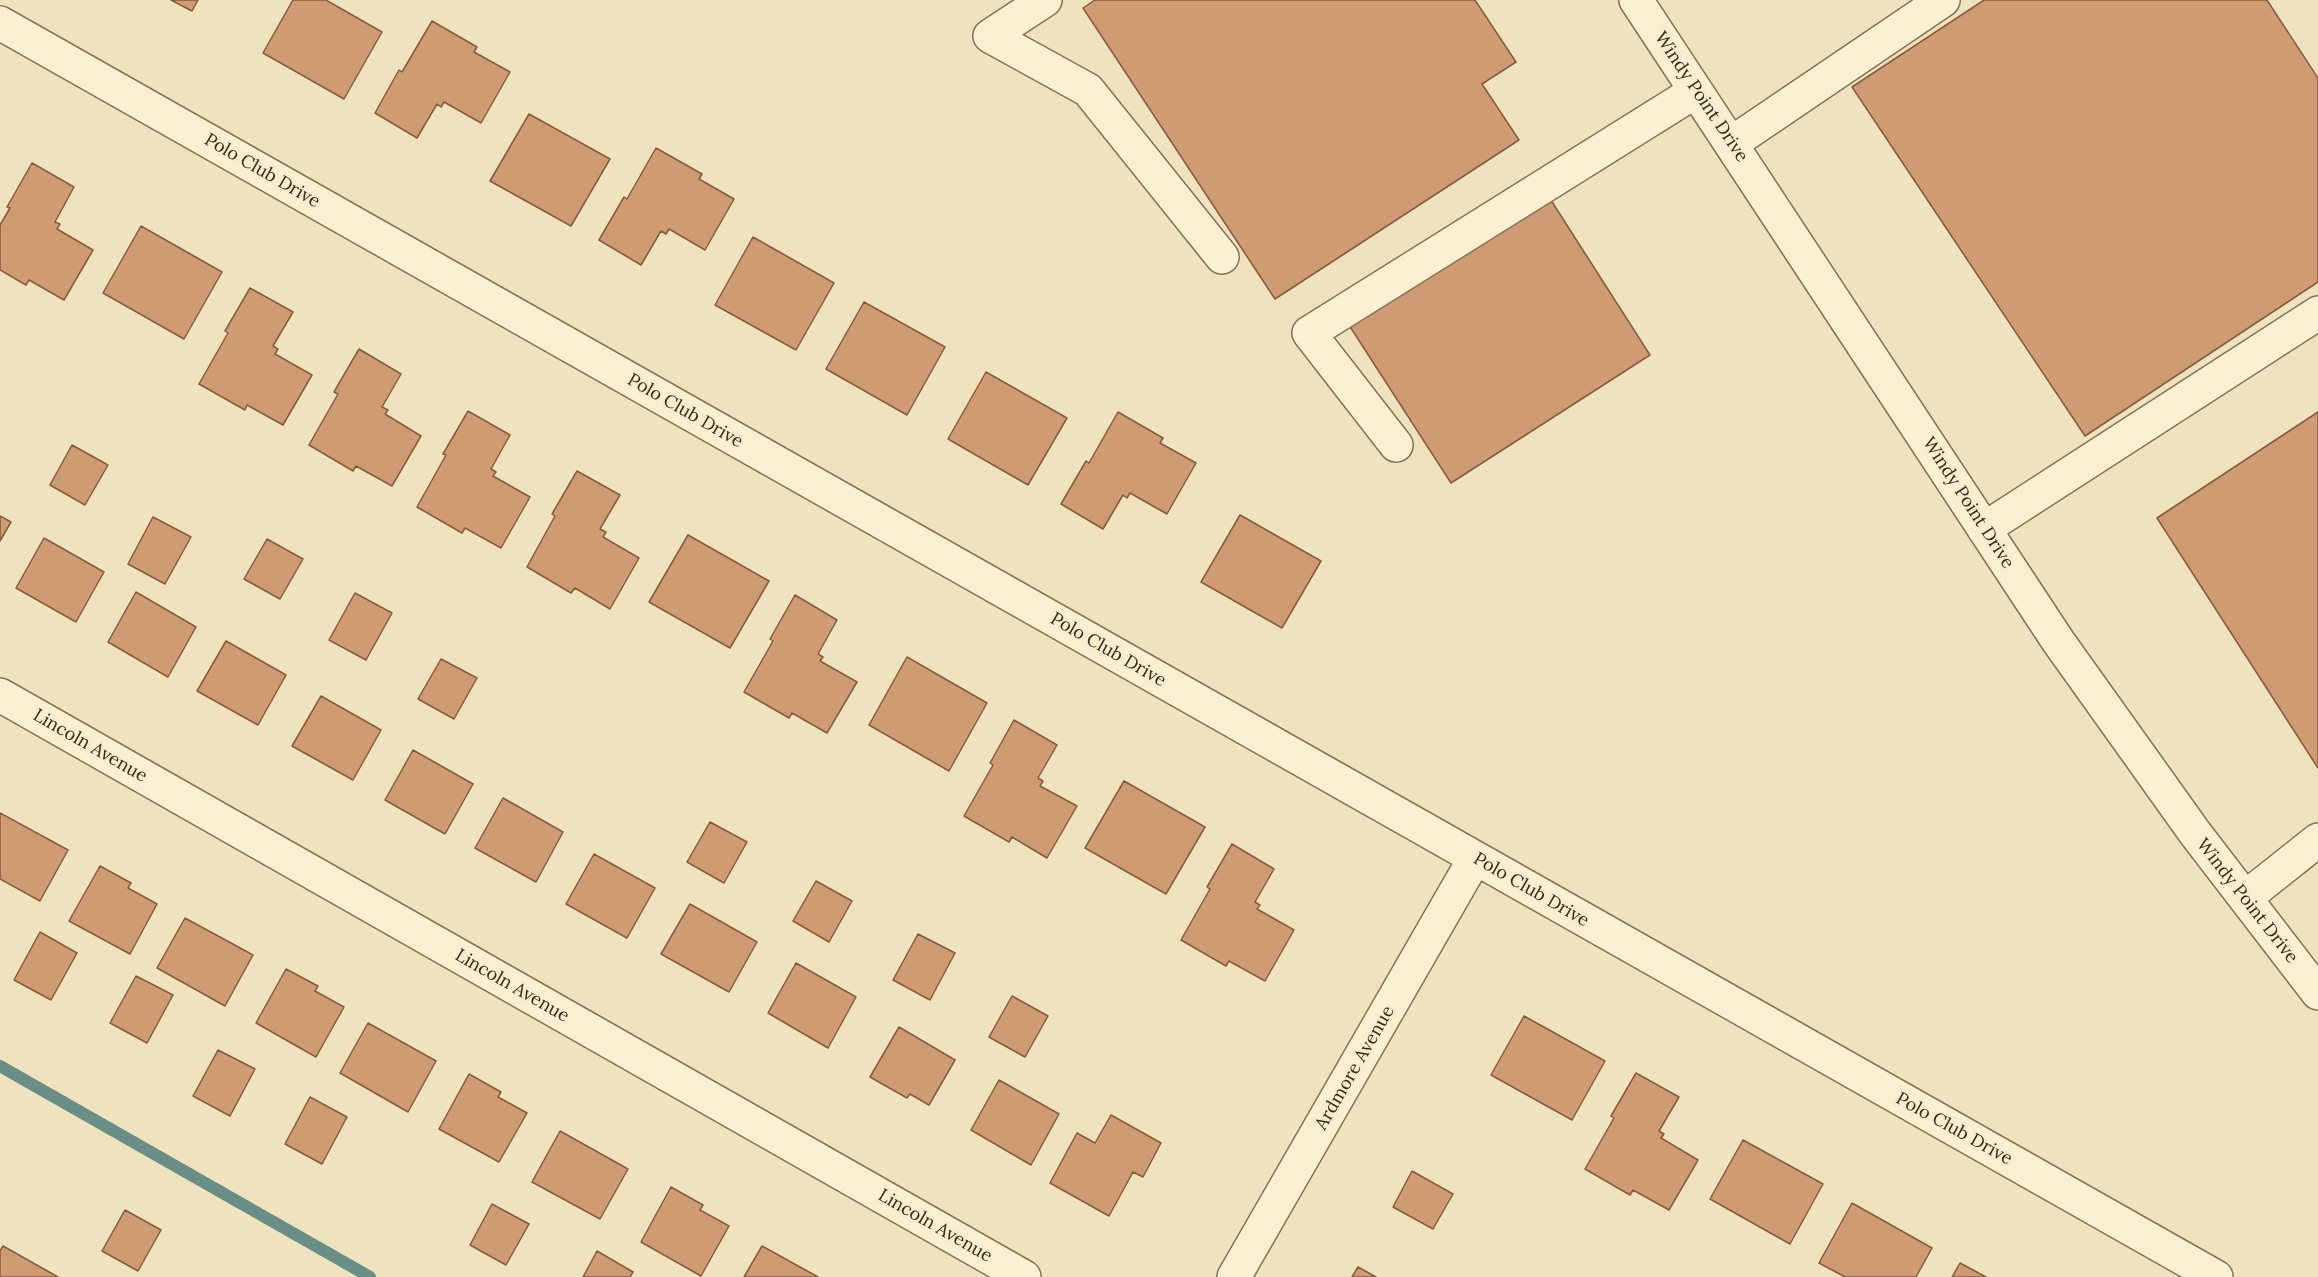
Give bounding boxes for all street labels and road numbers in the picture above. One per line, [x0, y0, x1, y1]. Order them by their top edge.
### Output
street label: Windy Point Drive [1649, 28, 1753, 166]
street label: Polo Club Drive [200, 129, 324, 213]
street label: Polo Club Drive [623, 369, 747, 453]
street label: Windy Point Drive [1917, 433, 2019, 573]
street label: Polo Club Drive [1046, 608, 1170, 692]
street label: Lincoln Avenue [29, 705, 151, 787]
street label: Windy Point Drive [2192, 834, 2302, 968]
street label: Polo Club Drive [1469, 848, 1593, 932]
street label: Lincoln Avenue [451, 945, 573, 1027]
street label: Ardmore Avenue [1311, 1002, 1399, 1134]
street label: Polo Club Drive [1892, 1088, 2016, 1170]
street label: Lincoln Avenue [874, 1185, 996, 1267]

